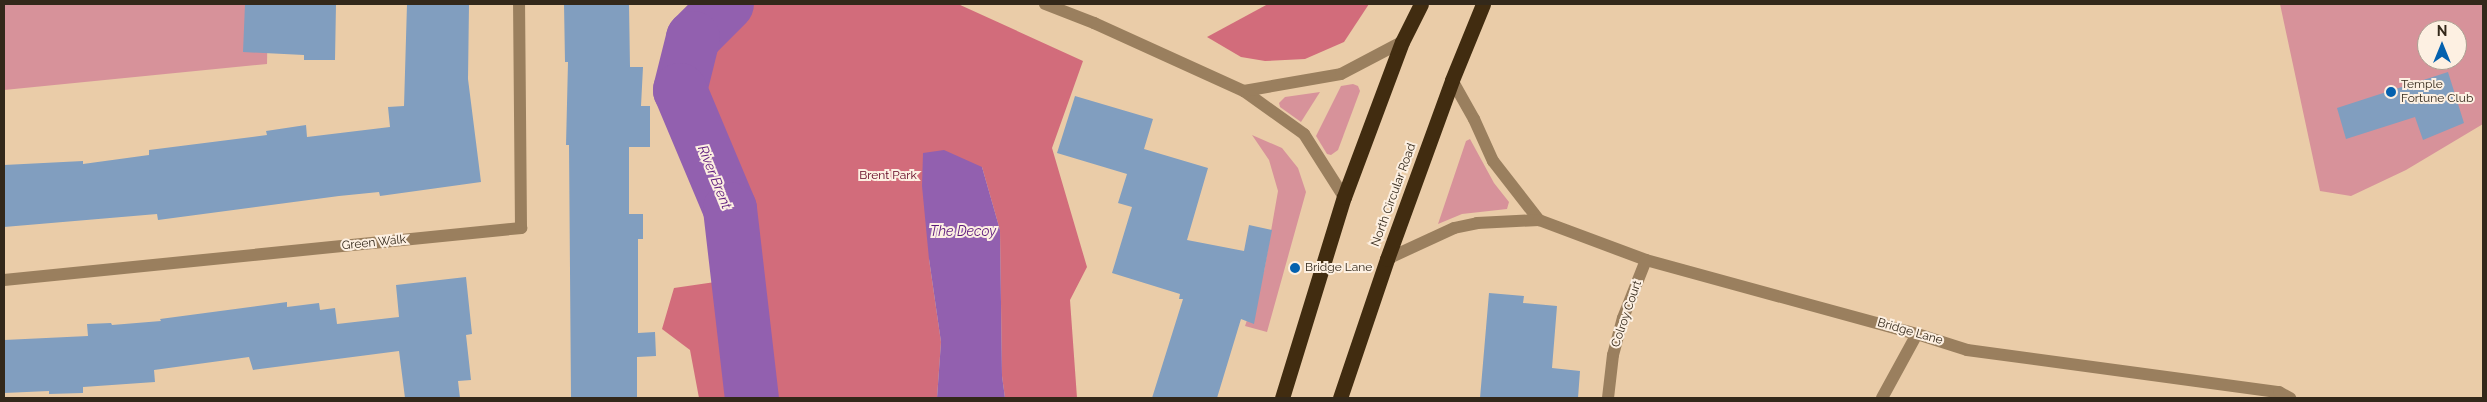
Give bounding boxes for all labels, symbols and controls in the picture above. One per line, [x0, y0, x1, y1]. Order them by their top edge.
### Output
north arrow [2417, 20, 2467, 70]
text: N [2437, 23, 2447, 39]
place label: Temple Fortune Club [2401, 78, 2473, 106]
marker: Temple Fortune Club [2385, 86, 2397, 98]
street label: North Circular Road [1369, 141, 1419, 249]
water label: River Brent [695, 143, 735, 211]
park label: Brent Park [859, 169, 917, 183]
water label: The Decoy [930, 223, 996, 239]
street label: Green Walk [341, 232, 407, 254]
place label: Bridge Lane [1305, 261, 1372, 275]
marker: Bridge Lane [1289, 262, 1301, 274]
street label: Colroy Court [1609, 279, 1645, 349]
street label: Bridge Lane [1876, 316, 1944, 348]

